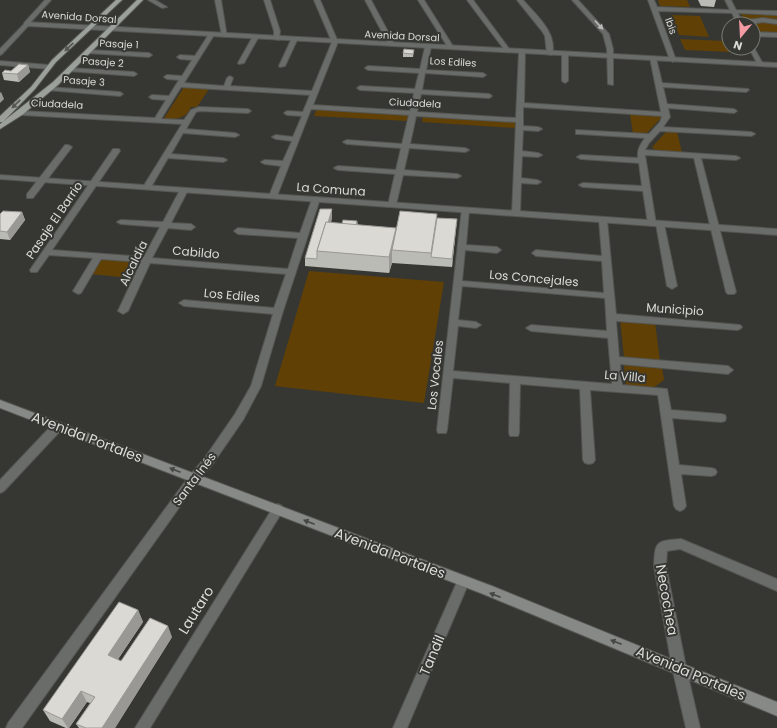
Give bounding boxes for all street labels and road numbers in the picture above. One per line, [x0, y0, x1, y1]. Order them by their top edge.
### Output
street label: Avenida Dorsal [41, 7, 117, 27]
street label: Ibis [661, 15, 681, 37]
street label: Avenida Dorsal [364, 27, 440, 45]
street label: Pasaje 1 [99, 35, 139, 53]
street label: Pasaje 2 [82, 53, 125, 71]
street label: Los Ediles [429, 53, 477, 71]
street label: Pasaje 3 [63, 72, 105, 90]
street label: Ciudadela [389, 94, 441, 112]
street label: Ciudadela [31, 95, 83, 113]
street label: Pasaje El Barrio [22, 178, 87, 262]
street label: La Comuna [296, 178, 366, 200]
street label: Alcaldía [115, 237, 151, 289]
street label: Cabildo [172, 241, 221, 263]
street label: Los Concejales [489, 266, 579, 290]
street label: Los Ediles [203, 284, 261, 306]
street label: Municipio [646, 299, 705, 320]
street label: Los Vocales [423, 339, 447, 411]
street label: La Villa [604, 366, 646, 386]
street label: Avenida Portales [29, 407, 145, 467]
street label: Santa Inés [168, 449, 220, 509]
street label: Avenida Portales [332, 523, 448, 583]
street label: Necochea [651, 563, 683, 637]
street label: Lautaro [173, 582, 219, 638]
street label: Tandil [415, 632, 449, 678]
street label: Avenida Portales [633, 641, 749, 705]

